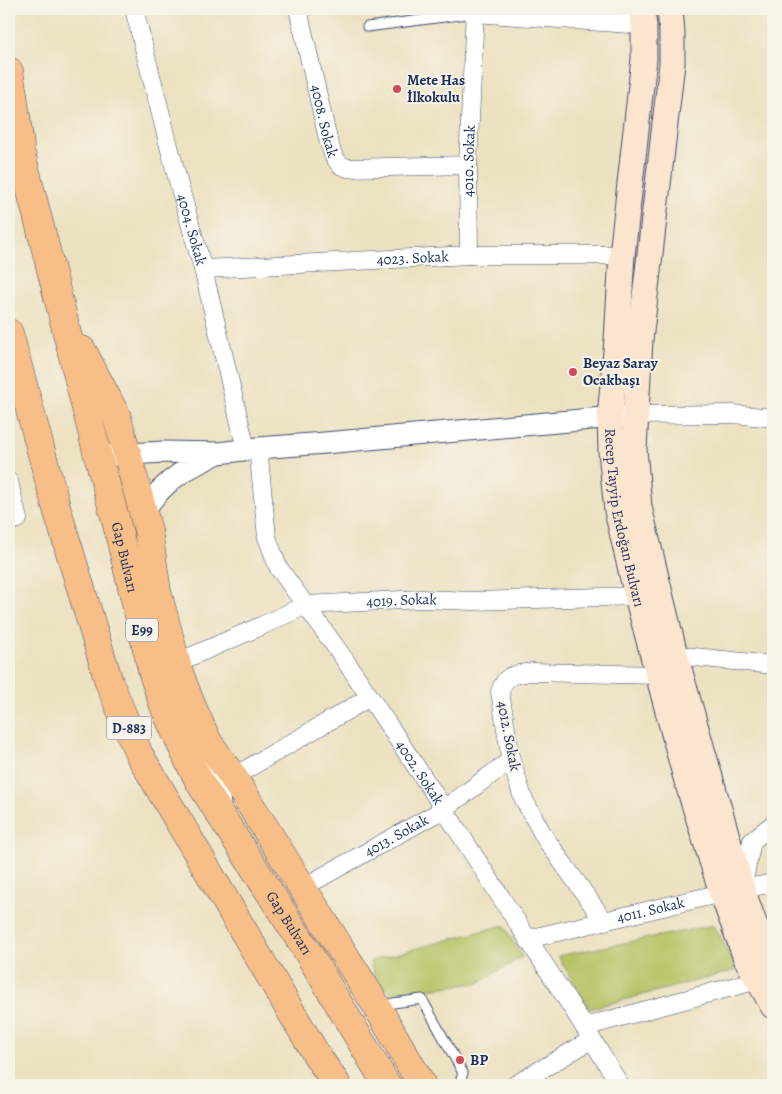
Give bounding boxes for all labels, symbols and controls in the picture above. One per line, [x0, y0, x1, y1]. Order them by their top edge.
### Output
place label: Mete Has İlkokulu [407, 70, 465, 107]
street label: 4008. Sokak [306, 83, 343, 160]
marker: Mete Has İlkokulu [391, 83, 403, 95]
street label: 4010. Sokak [458, 124, 480, 197]
street label: 4004. Sokak [172, 191, 212, 268]
street label: 4023. Sokak [376, 246, 450, 270]
place label: Beyaz Saray Ocakbaşı [583, 353, 659, 390]
marker: Beyaz Saray Ocakbaşı [567, 366, 579, 378]
street label: Recep Tayyip Erdoğan Bulvarı [600, 428, 650, 609]
street label: Gap Bulvarı [107, 520, 143, 595]
street label: 4019. Sokak [366, 589, 438, 612]
road number: E99 [126, 618, 158, 642]
street label: 4012. Sokak [492, 699, 526, 773]
road number: D-883 [106, 716, 152, 740]
street label: 4002. Sokak [391, 736, 449, 809]
street label: 4013. Sokak [361, 809, 432, 861]
street label: Gap Bulvarı [261, 887, 317, 959]
street label: 4011. Sokak [615, 892, 687, 928]
place label: BP [470, 1050, 488, 1070]
marker: BP [454, 1054, 466, 1066]

